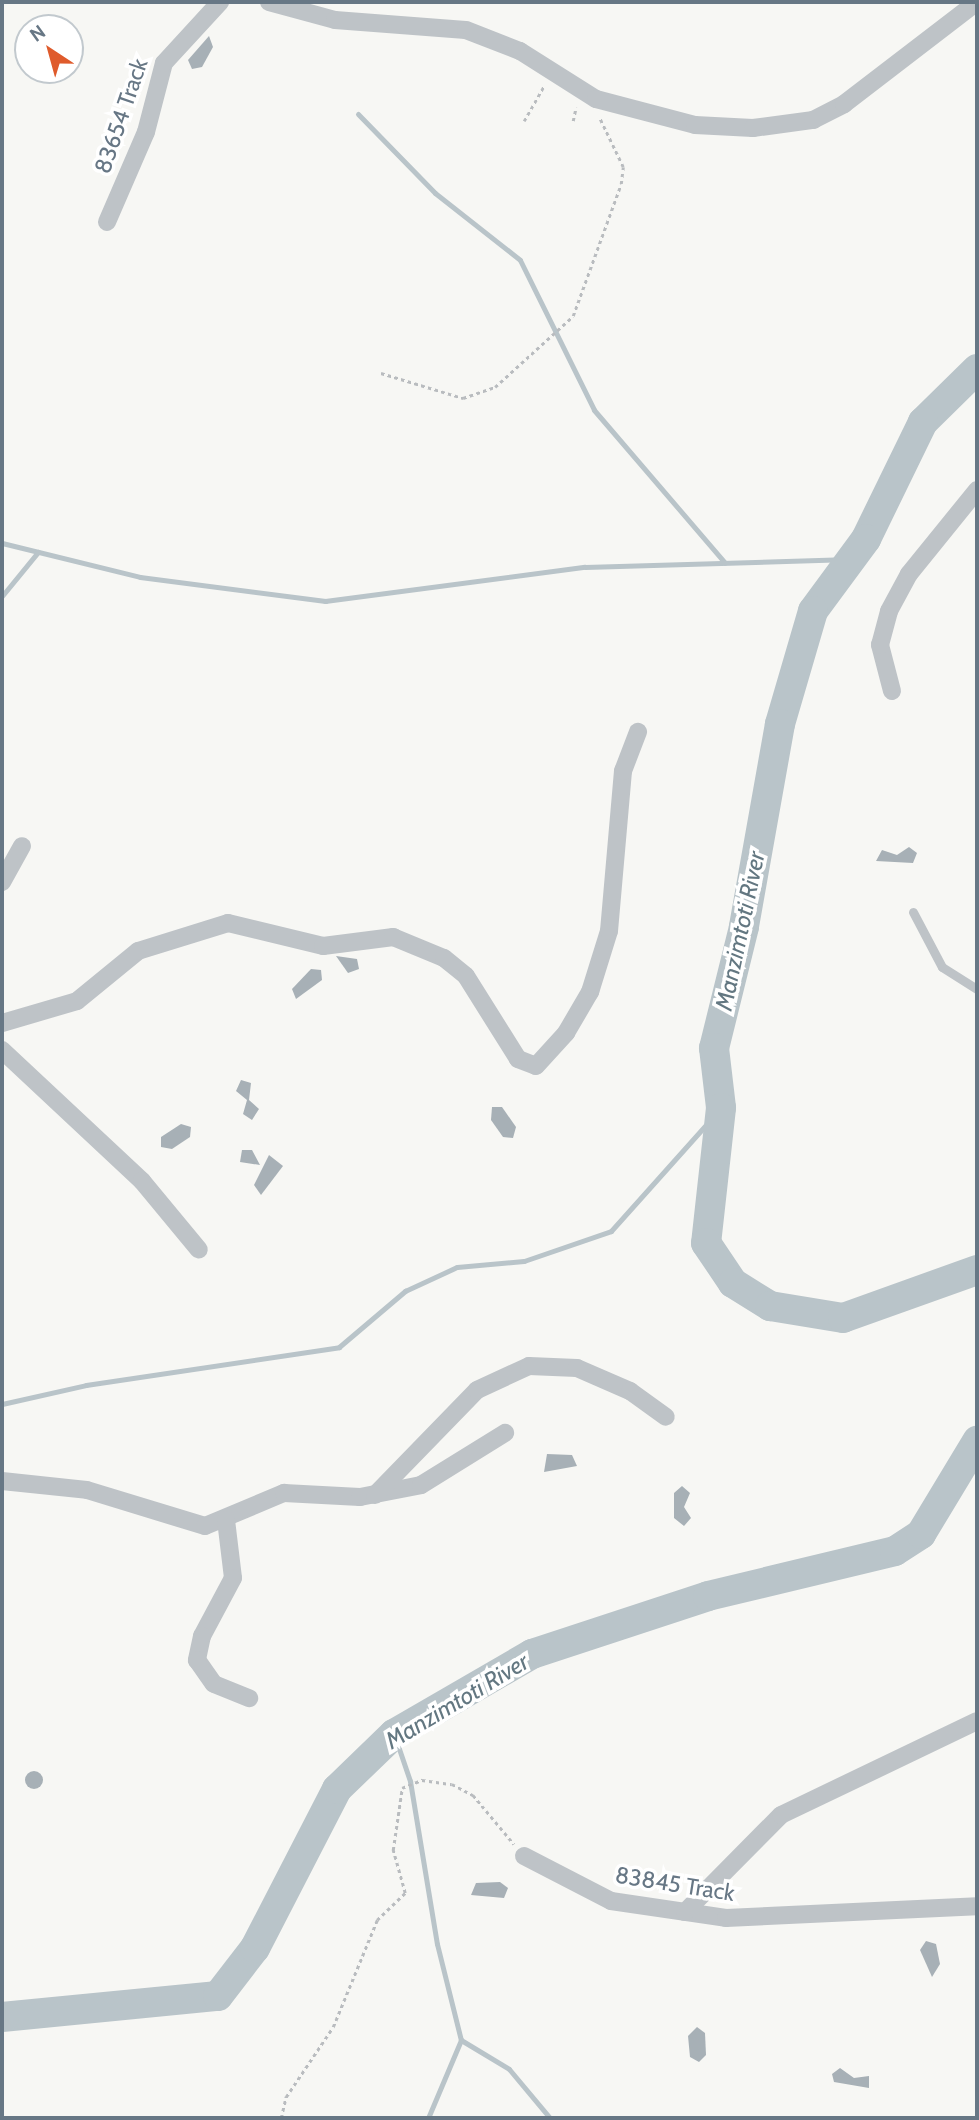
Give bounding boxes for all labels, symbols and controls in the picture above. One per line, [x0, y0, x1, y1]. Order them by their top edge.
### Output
north arrow [14, 14, 84, 84]
text: N [25, 20, 50, 46]
street label: 83654 Track [89, 55, 153, 177]
water label: Manzimtoti River [709, 849, 771, 1013]
water label: Manzimtoti River [380, 1647, 534, 1755]
street label: 83845 Track [613, 1861, 737, 1907]

